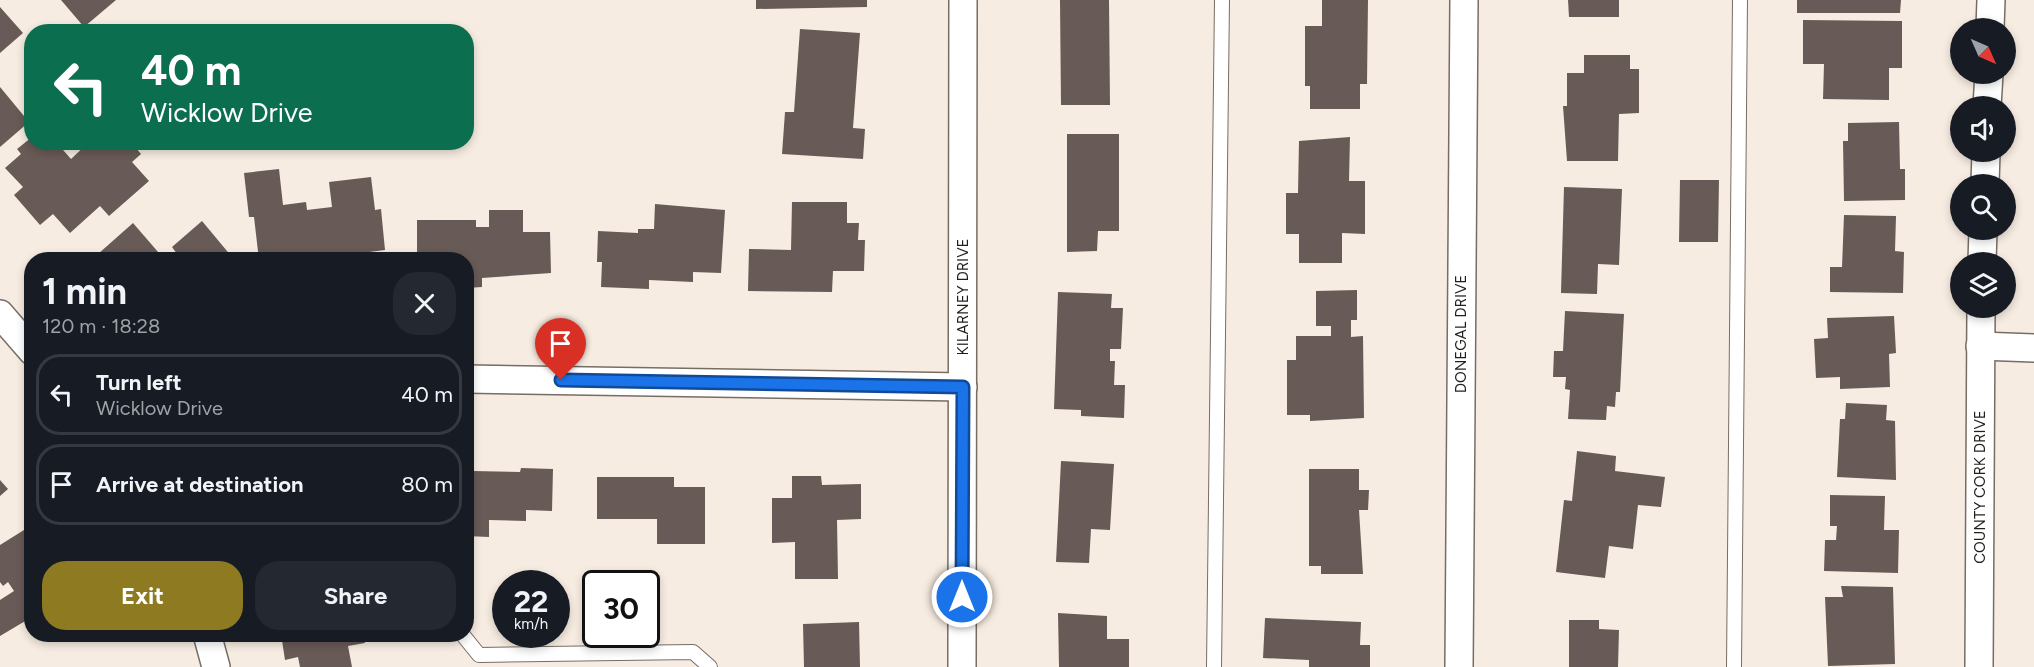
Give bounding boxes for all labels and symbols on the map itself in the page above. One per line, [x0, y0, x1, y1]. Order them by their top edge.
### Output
north arrow [1950, 18, 2016, 84]
street label: KILARNEY DRIVE [954, 239, 972, 355]
street label: DONEGAL DRIVE [1452, 275, 1470, 393]
pin [535, 318, 586, 380]
street label: COUNTY CORK DRIVE [1971, 410, 1989, 564]
position arrow [930, 565, 994, 629]
speed limit sign: 30 [582, 570, 660, 648]

